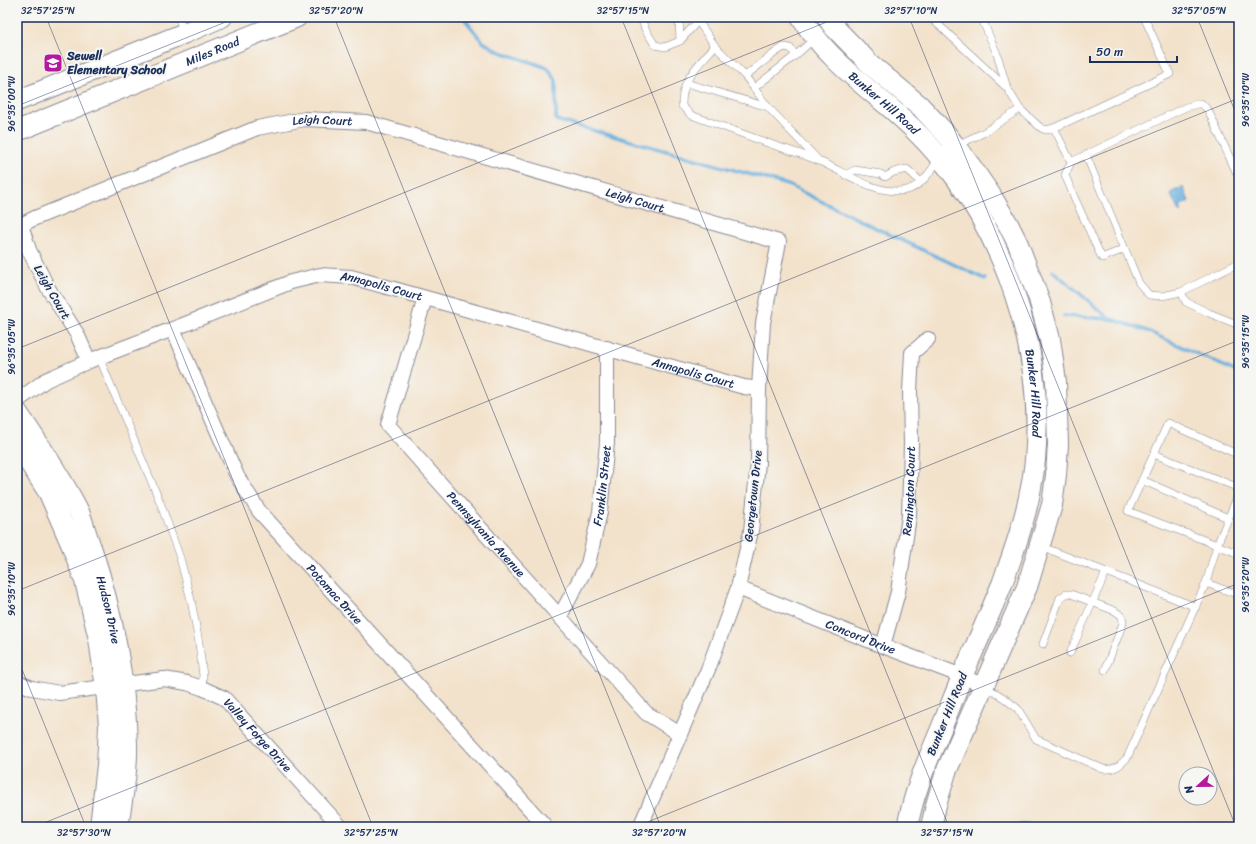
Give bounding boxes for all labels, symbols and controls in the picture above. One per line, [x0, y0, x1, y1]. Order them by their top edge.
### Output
text: 32°57'25"N [21, 2, 75, 20]
text: 32°57'20"N [309, 2, 363, 20]
text: 32°57'15"N [597, 2, 649, 20]
text: 32°57'10"N [885, 2, 937, 20]
text: 32°57'05"N [1172, 2, 1226, 20]
street label: Miles Road [182, 30, 244, 72]
scale bar [1090, 38, 1177, 64]
text: 50 m [1096, 41, 1123, 63]
place label: Sewell Elementary School [66, 45, 167, 81]
school or university icon: Sewell Elementary School [42, 52, 64, 74]
street label: Bunker Hill Road [843, 66, 925, 141]
text: 96°35'10"W [1237, 73, 1255, 127]
text: 96°35'00"W [3, 76, 21, 132]
street label: Leigh Court [290, 108, 353, 132]
street label: Leigh Court [603, 181, 667, 219]
street label: Leigh Court [27, 260, 77, 324]
street label: Annapolis Court [338, 265, 425, 307]
text: 96°35'15"W [1237, 315, 1255, 369]
text: 96°35'05"W [3, 319, 21, 375]
street label: Bunker Hill Road [1018, 347, 1048, 438]
street label: Annapolis Court [648, 350, 737, 395]
street label: Franklin Street [586, 444, 618, 528]
street label: Remington Court [895, 446, 922, 537]
street label: Georgetown Drive [737, 449, 769, 543]
street label: Pennsylvania Avenue [441, 486, 531, 583]
text: 96°35'20"W [1237, 557, 1255, 613]
street label: Potomac Drive [301, 559, 368, 630]
text: 96°35'10"W [3, 562, 21, 616]
street label: Hudson Drive [89, 573, 127, 646]
street label: Concord Drive [822, 613, 899, 661]
street label: Bunker Hill Road [920, 668, 974, 759]
street label: Valley Forge Drive [218, 693, 298, 778]
north arrow [1178, 766, 1218, 806]
text: N [1179, 782, 1200, 798]
text: 32°57'30"N [57, 824, 111, 842]
text: 32°57'25"N [344, 824, 398, 842]
text: 32°57'20"N [632, 824, 686, 842]
text: 32°57'15"N [921, 824, 973, 842]

